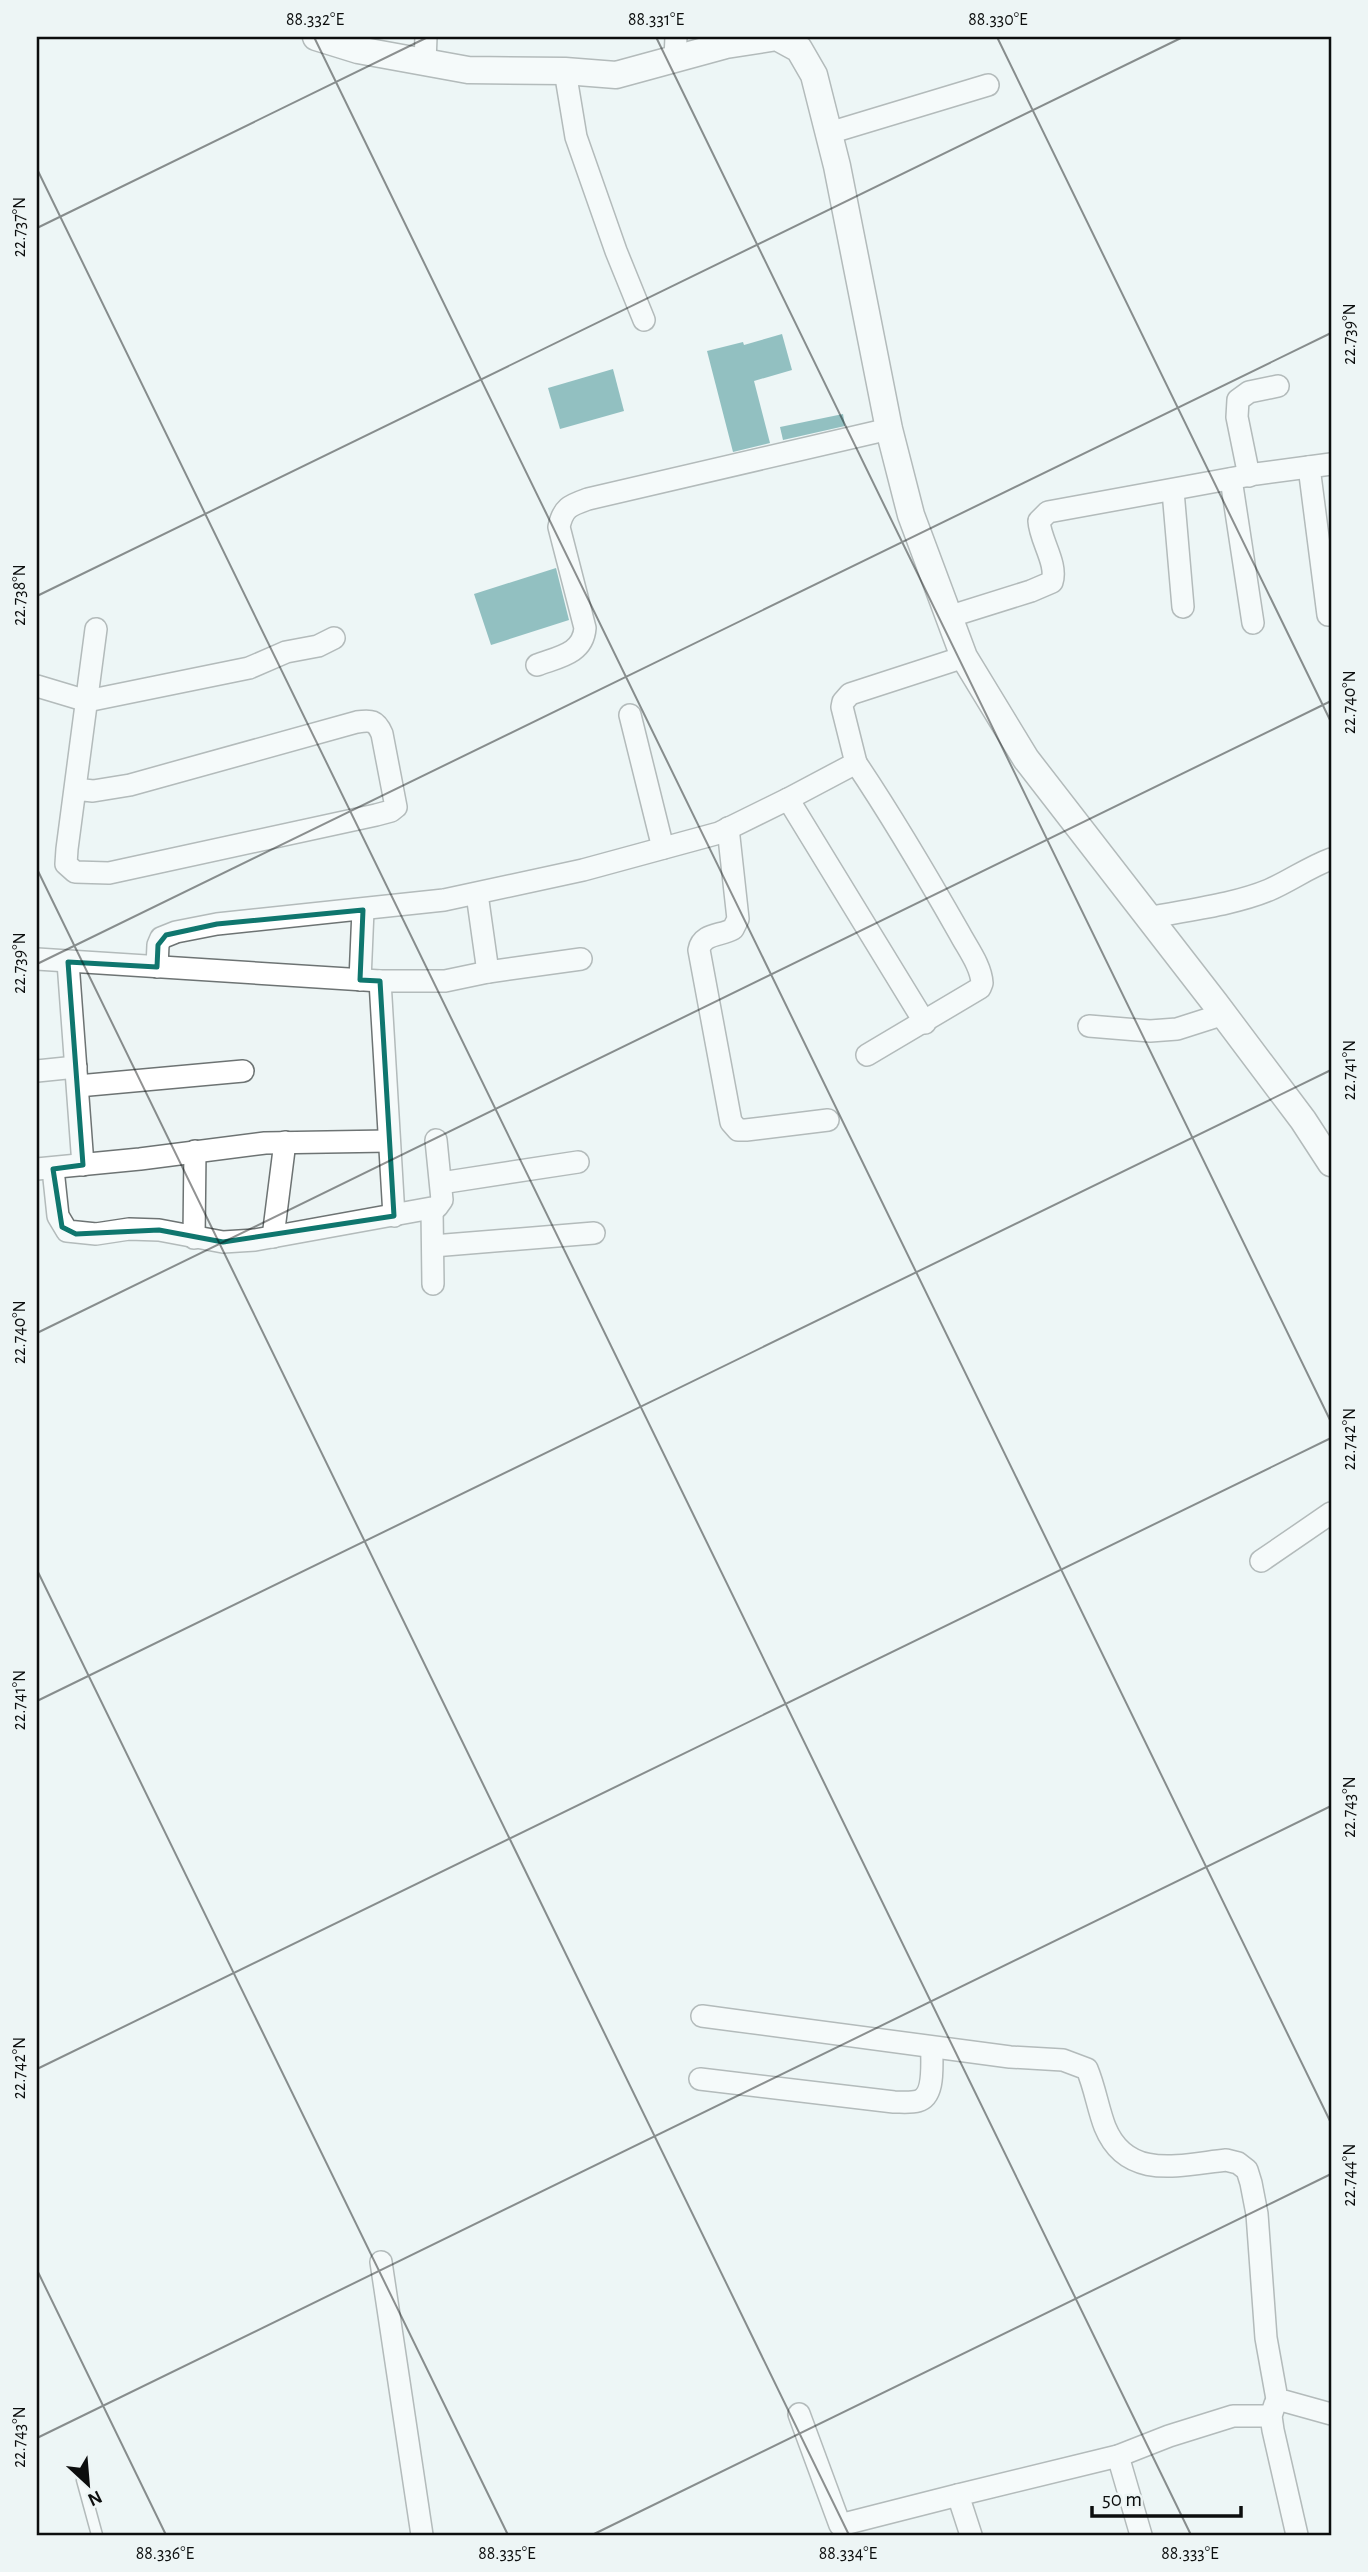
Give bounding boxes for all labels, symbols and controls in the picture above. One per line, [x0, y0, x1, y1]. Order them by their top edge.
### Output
text: 88.332°E [286, 11, 344, 29]
text: 88.331°E [628, 11, 684, 29]
text: 88.330°E [968, 11, 1028, 29]
text: 22.737°N [11, 197, 29, 257]
text: 22.739°N [1341, 303, 1359, 365]
text: 22.738°N [11, 564, 29, 626]
text: 22.740°N [1341, 670, 1359, 734]
text: 22.739°N [11, 932, 29, 994]
text: 22.741°N [1341, 1040, 1359, 1100]
text: 22.740°N [11, 1300, 29, 1364]
text: 22.742°N [1341, 1408, 1359, 1470]
text: 22.741°N [11, 1670, 29, 1730]
text: 22.743°N [1341, 1776, 1359, 1838]
text: 22.742°N [11, 2037, 29, 2099]
text: 22.744°N [1341, 2144, 1359, 2206]
text: 22.743°N [11, 2406, 29, 2468]
north arrow [52, 2450, 122, 2520]
scale bar [1092, 2474, 1240, 2518]
text: N [85, 2486, 105, 2509]
text: 50 m [1102, 2489, 1142, 2510]
text: 88.336°E [136, 2545, 195, 2563]
text: 88.335°E [478, 2545, 536, 2563]
text: 88.334°E [819, 2545, 878, 2563]
text: 88.333°E [1161, 2545, 1219, 2563]

